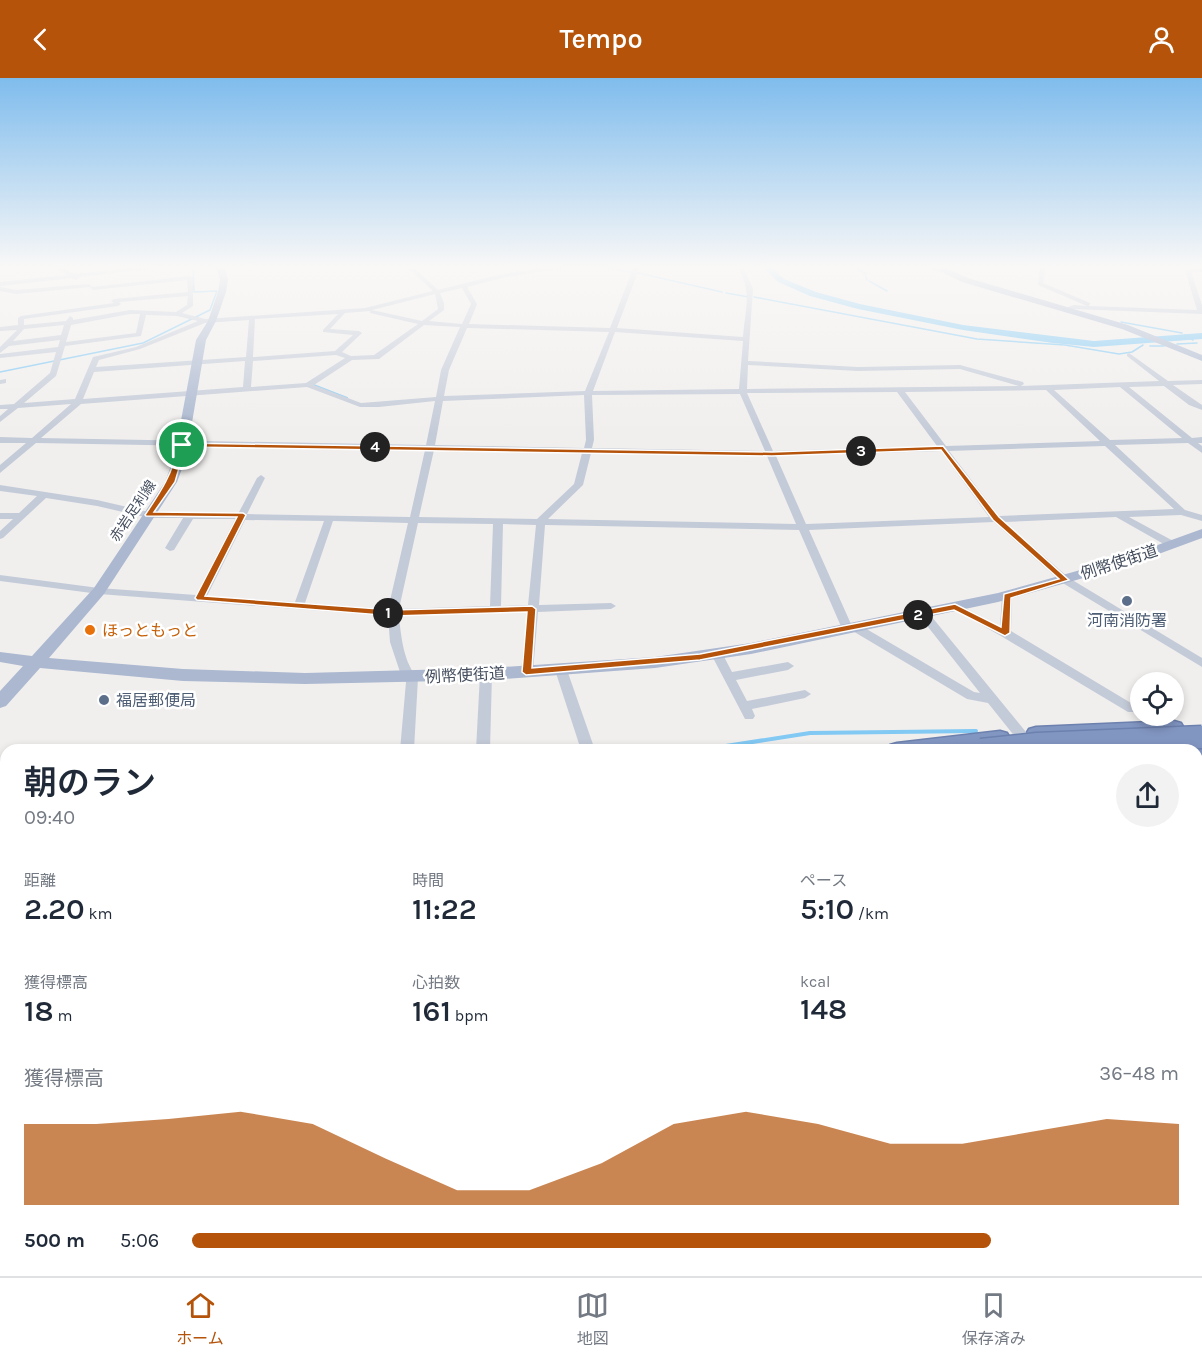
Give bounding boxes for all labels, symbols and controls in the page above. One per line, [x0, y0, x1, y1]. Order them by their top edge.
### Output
icon: back [24, 23, 57, 56]
text: Tempo [559, 23, 643, 55]
icon: person [1145, 23, 1178, 56]
pin [156, 419, 207, 470]
icon: arrive [165, 428, 198, 461]
pin: 4 [360, 432, 390, 462]
pin: 3 [846, 436, 876, 466]
text: 4 [370, 437, 380, 456]
text: 3 [856, 441, 866, 460]
street label: 赤岩足利線 [106, 477, 160, 545]
street label: 例幣使街道 [1078, 541, 1160, 583]
marker: 河南消防署 [1120, 594, 1134, 608]
pin: 1 [373, 598, 403, 628]
pin: 2 [903, 600, 933, 630]
text: 1 [385, 603, 391, 622]
text: 2 [913, 605, 923, 624]
place label: 河南消防署 [1087, 611, 1167, 630]
place label: ほっともっと [102, 621, 198, 640]
marker: ほっともっと [83, 623, 97, 637]
street label: 例幣使街道 [425, 663, 505, 687]
map controls [1130, 672, 1184, 726]
button: locate [1130, 672, 1184, 726]
place label: 福居郵便局 [116, 691, 196, 710]
marker: 福居郵便局 [97, 693, 111, 707]
text: 朝のラン [24, 764, 156, 802]
button: share [1116, 764, 1179, 827]
text: 09:40 [24, 806, 75, 829]
text: 距離 [24, 871, 56, 890]
text: 時間 [412, 871, 444, 890]
text: ペース [800, 871, 847, 890]
text: 2.20 [24, 891, 85, 927]
text: 11:22 [412, 891, 477, 927]
text: 5:10 [800, 891, 854, 927]
text: km [85, 904, 113, 923]
text: /km [854, 904, 889, 923]
text: kcal [800, 972, 831, 991]
text: 獲得標高 [24, 973, 88, 992]
text: 心拍数 [412, 973, 460, 992]
text: 148 [800, 991, 847, 1027]
text: 18 [24, 993, 54, 1029]
text: 161 [412, 993, 451, 1029]
text: m [54, 1006, 72, 1025]
text: bpm [451, 1006, 489, 1025]
text: 36–48 m [1099, 1062, 1179, 1085]
text: 獲得標高 [24, 1067, 104, 1090]
text: 500 m [24, 1229, 85, 1252]
text: 5:06 [120, 1229, 159, 1252]
tab: ホーム [176, 1289, 224, 1349]
tab: 地図 [576, 1289, 609, 1349]
tab: 保存済み [962, 1289, 1026, 1349]

